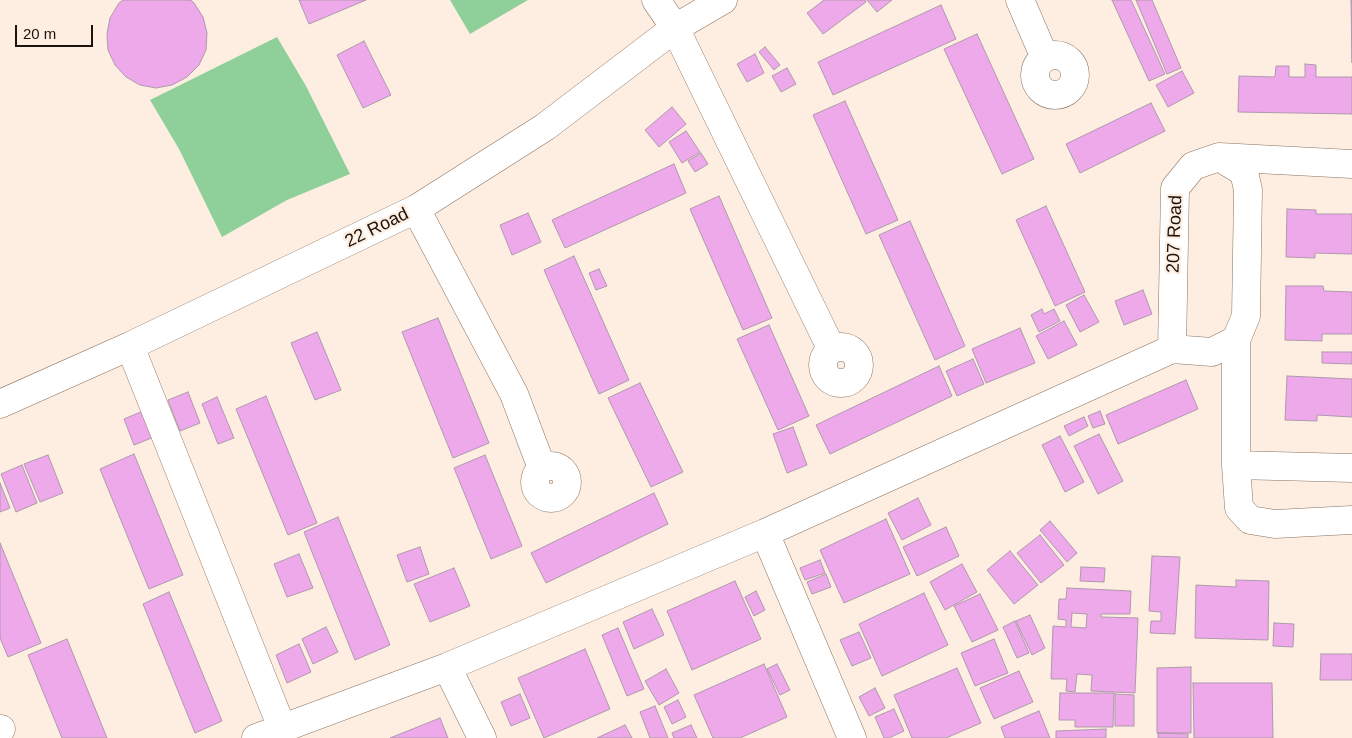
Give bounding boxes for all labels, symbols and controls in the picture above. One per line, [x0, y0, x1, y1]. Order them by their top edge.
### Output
scale bar [18, 15, 95, 47]
text: 20 m [23, 25, 56, 42]
street label: 207 Road [1163, 195, 1187, 273]
street label: 22 Road [342, 203, 412, 253]

